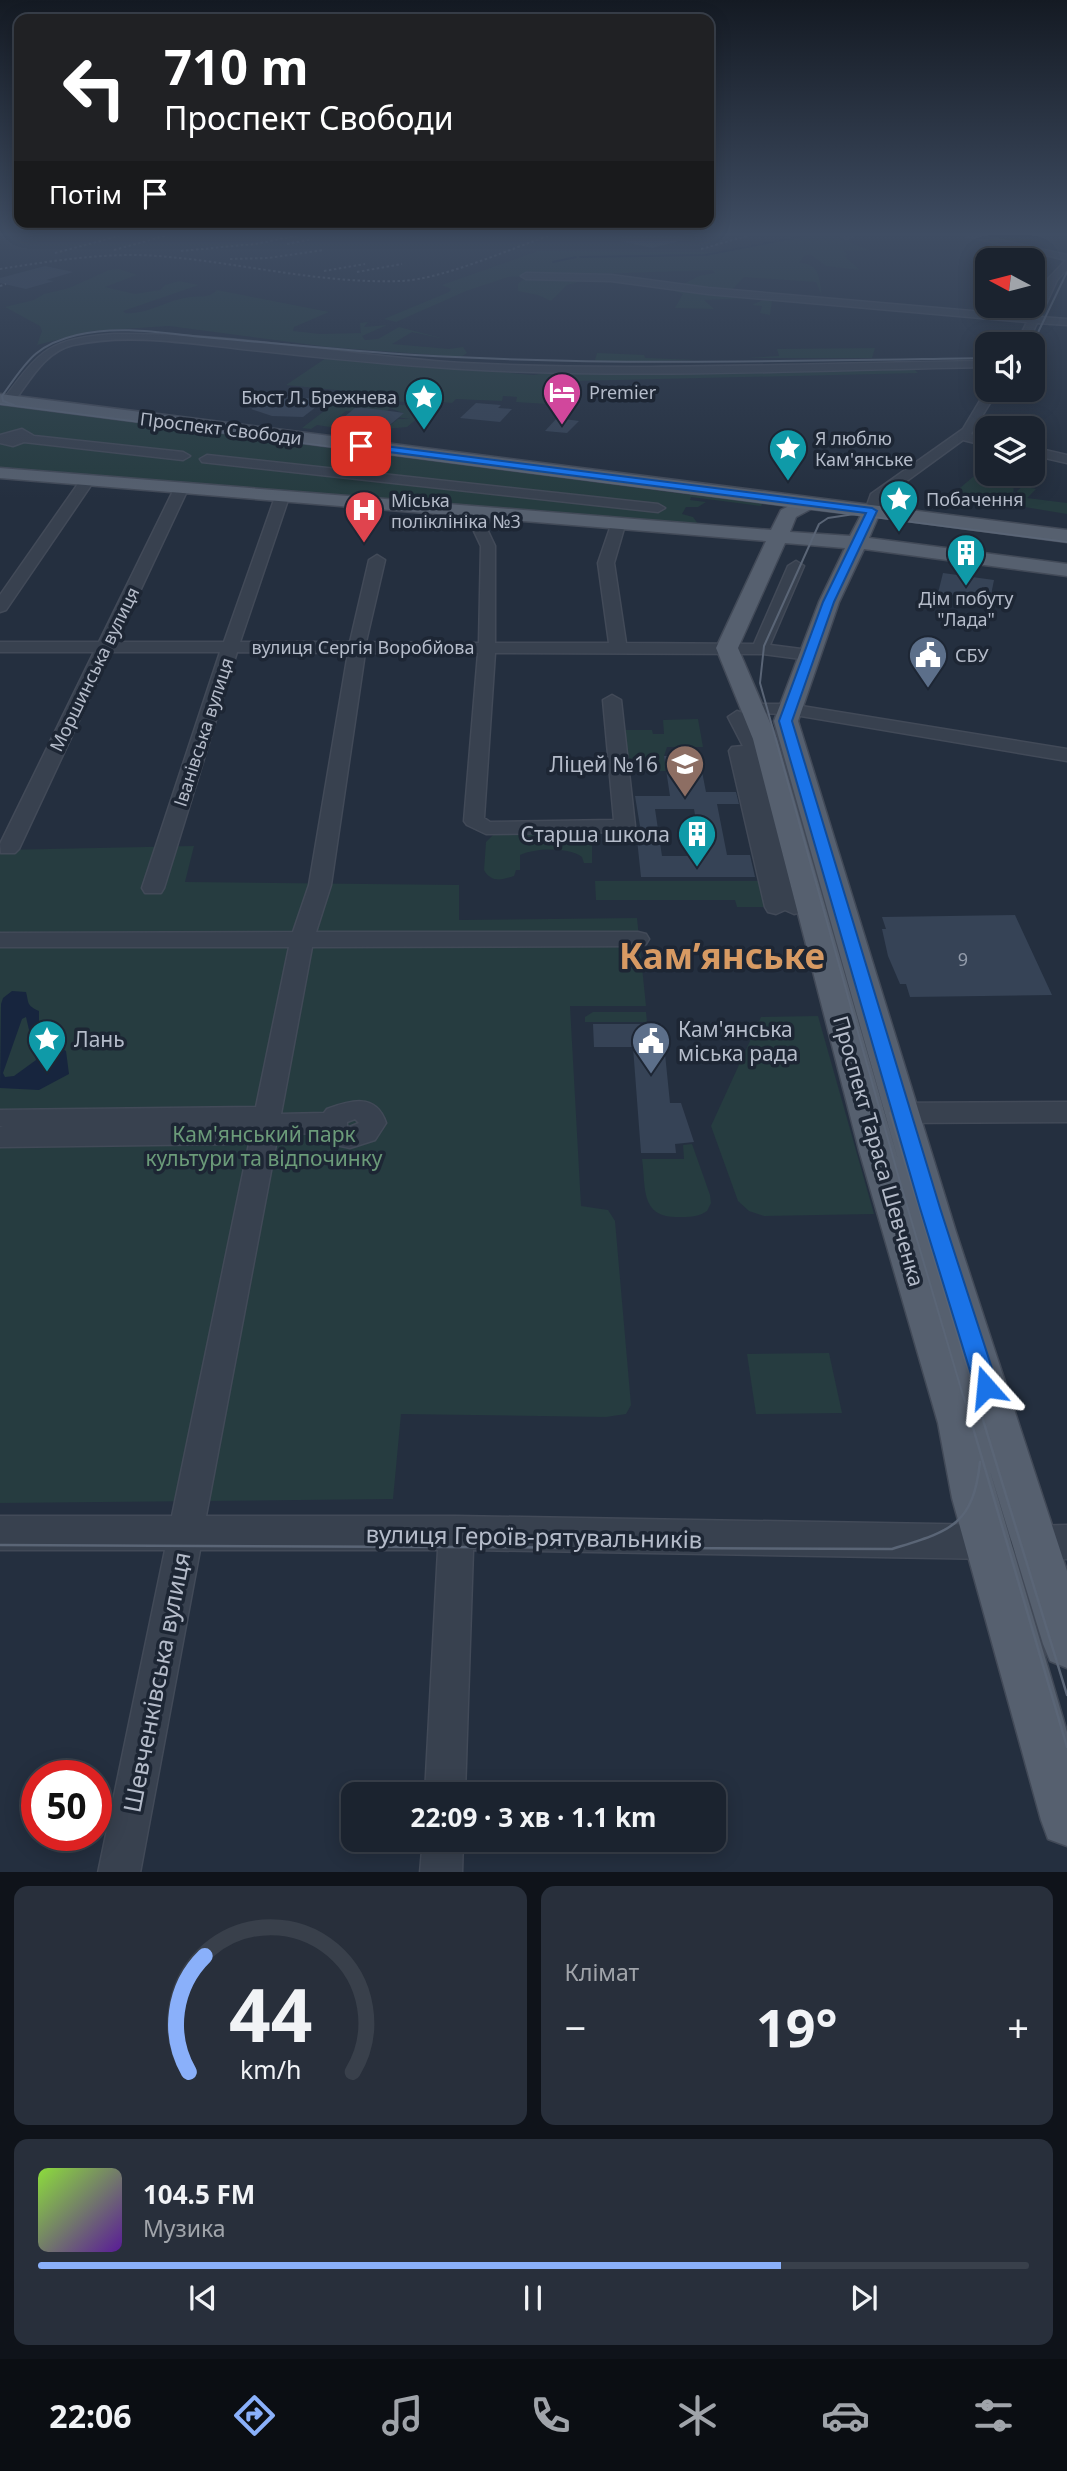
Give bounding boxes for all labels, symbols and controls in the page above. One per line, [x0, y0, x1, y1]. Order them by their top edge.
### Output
text: 710 m [164, 33, 309, 99]
icon: left [49, 42, 140, 133]
text: Проспект Свободи [164, 96, 454, 139]
icon: arrive [136, 175, 174, 213]
text: Потім [49, 176, 122, 212]
north arrow [975, 248, 1045, 318]
map controls [975, 248, 1045, 486]
button: sound [975, 332, 1045, 402]
hotel icon: Premier [541, 371, 583, 426]
place icon: Бюст Л. Брежнева [403, 376, 445, 431]
place label: Premier [589, 380, 657, 404]
place label: Бюст Л. Брежнева [241, 385, 397, 409]
street label: Проспект Свободи [139, 406, 303, 450]
pin [331, 416, 391, 476]
button: layers [975, 416, 1045, 486]
place label: Я люблю Кам'янське [815, 426, 913, 471]
icon: arrive [342, 427, 380, 465]
place icon: Я люблю Кам'янське [767, 427, 809, 482]
place icon: Побачення [878, 478, 920, 533]
place label: Побачення [926, 487, 1024, 511]
place label: Міська поліклініка №3 [391, 488, 521, 533]
hospital icon: Міська поліклініка №3 [343, 489, 385, 544]
building icon: Дім побуту "Лада" [945, 532, 987, 587]
street label: Моршинська вулиця [44, 583, 144, 755]
place label: Дім побуту "Лада" [919, 586, 1014, 631]
public building icon: СБУ [907, 634, 949, 689]
street label: вулиця Сергія Воробйова [252, 635, 474, 659]
place label: СБУ [955, 643, 990, 667]
street label: Іванівська вулиця [168, 655, 238, 809]
school or university icon: Ліцей №16 [664, 743, 706, 798]
place label: Ліцей №16 [550, 750, 658, 778]
building icon: Старша школа [676, 813, 718, 868]
place label: Старша школа [520, 820, 670, 848]
district label: Кам’янське [619, 932, 825, 979]
house number: 9 [958, 947, 968, 971]
street label: Проспект Тараса Шевченка [827, 1012, 931, 1290]
place label: Кам'янська міська рада [678, 1015, 798, 1067]
place icon: Лань [26, 1018, 68, 1073]
public building icon: Кам'янська міська рада [630, 1020, 672, 1075]
place label: Лань [74, 1025, 125, 1053]
park label: Кам'янський парк культури та відпочинку [145, 1120, 383, 1172]
position arrow [949, 1350, 1023, 1424]
street label: вулиця Героїв-рятувальників [365, 1517, 703, 1555]
street label: Шевченківська вулиця [115, 1549, 197, 1815]
speed limit sign: 50 [21, 1760, 112, 1851]
text: 22:09 · 3 хв · 1.1 km [411, 1799, 656, 1835]
text: Клімат [565, 1956, 639, 1988]
text: 44 [229, 1964, 312, 2063]
text: 19° [756, 1991, 838, 2062]
text: − [565, 2001, 586, 2053]
text: + [1007, 2001, 1029, 2053]
text: km/h [239, 2051, 301, 2085]
text: 104.5 FM [143, 2176, 255, 2212]
text: Музика [143, 2212, 226, 2244]
icon: previous [184, 2279, 222, 2317]
icon: pause [514, 2279, 552, 2317]
icon: next [845, 2279, 883, 2317]
icon: directions [230, 2391, 279, 2440]
icon: music [378, 2391, 427, 2440]
icon: phone [526, 2391, 575, 2440]
icon: climate [673, 2391, 722, 2440]
icon: car [821, 2391, 870, 2440]
icon: filters [969, 2391, 1018, 2440]
text: 22:06 [49, 2394, 132, 2437]

